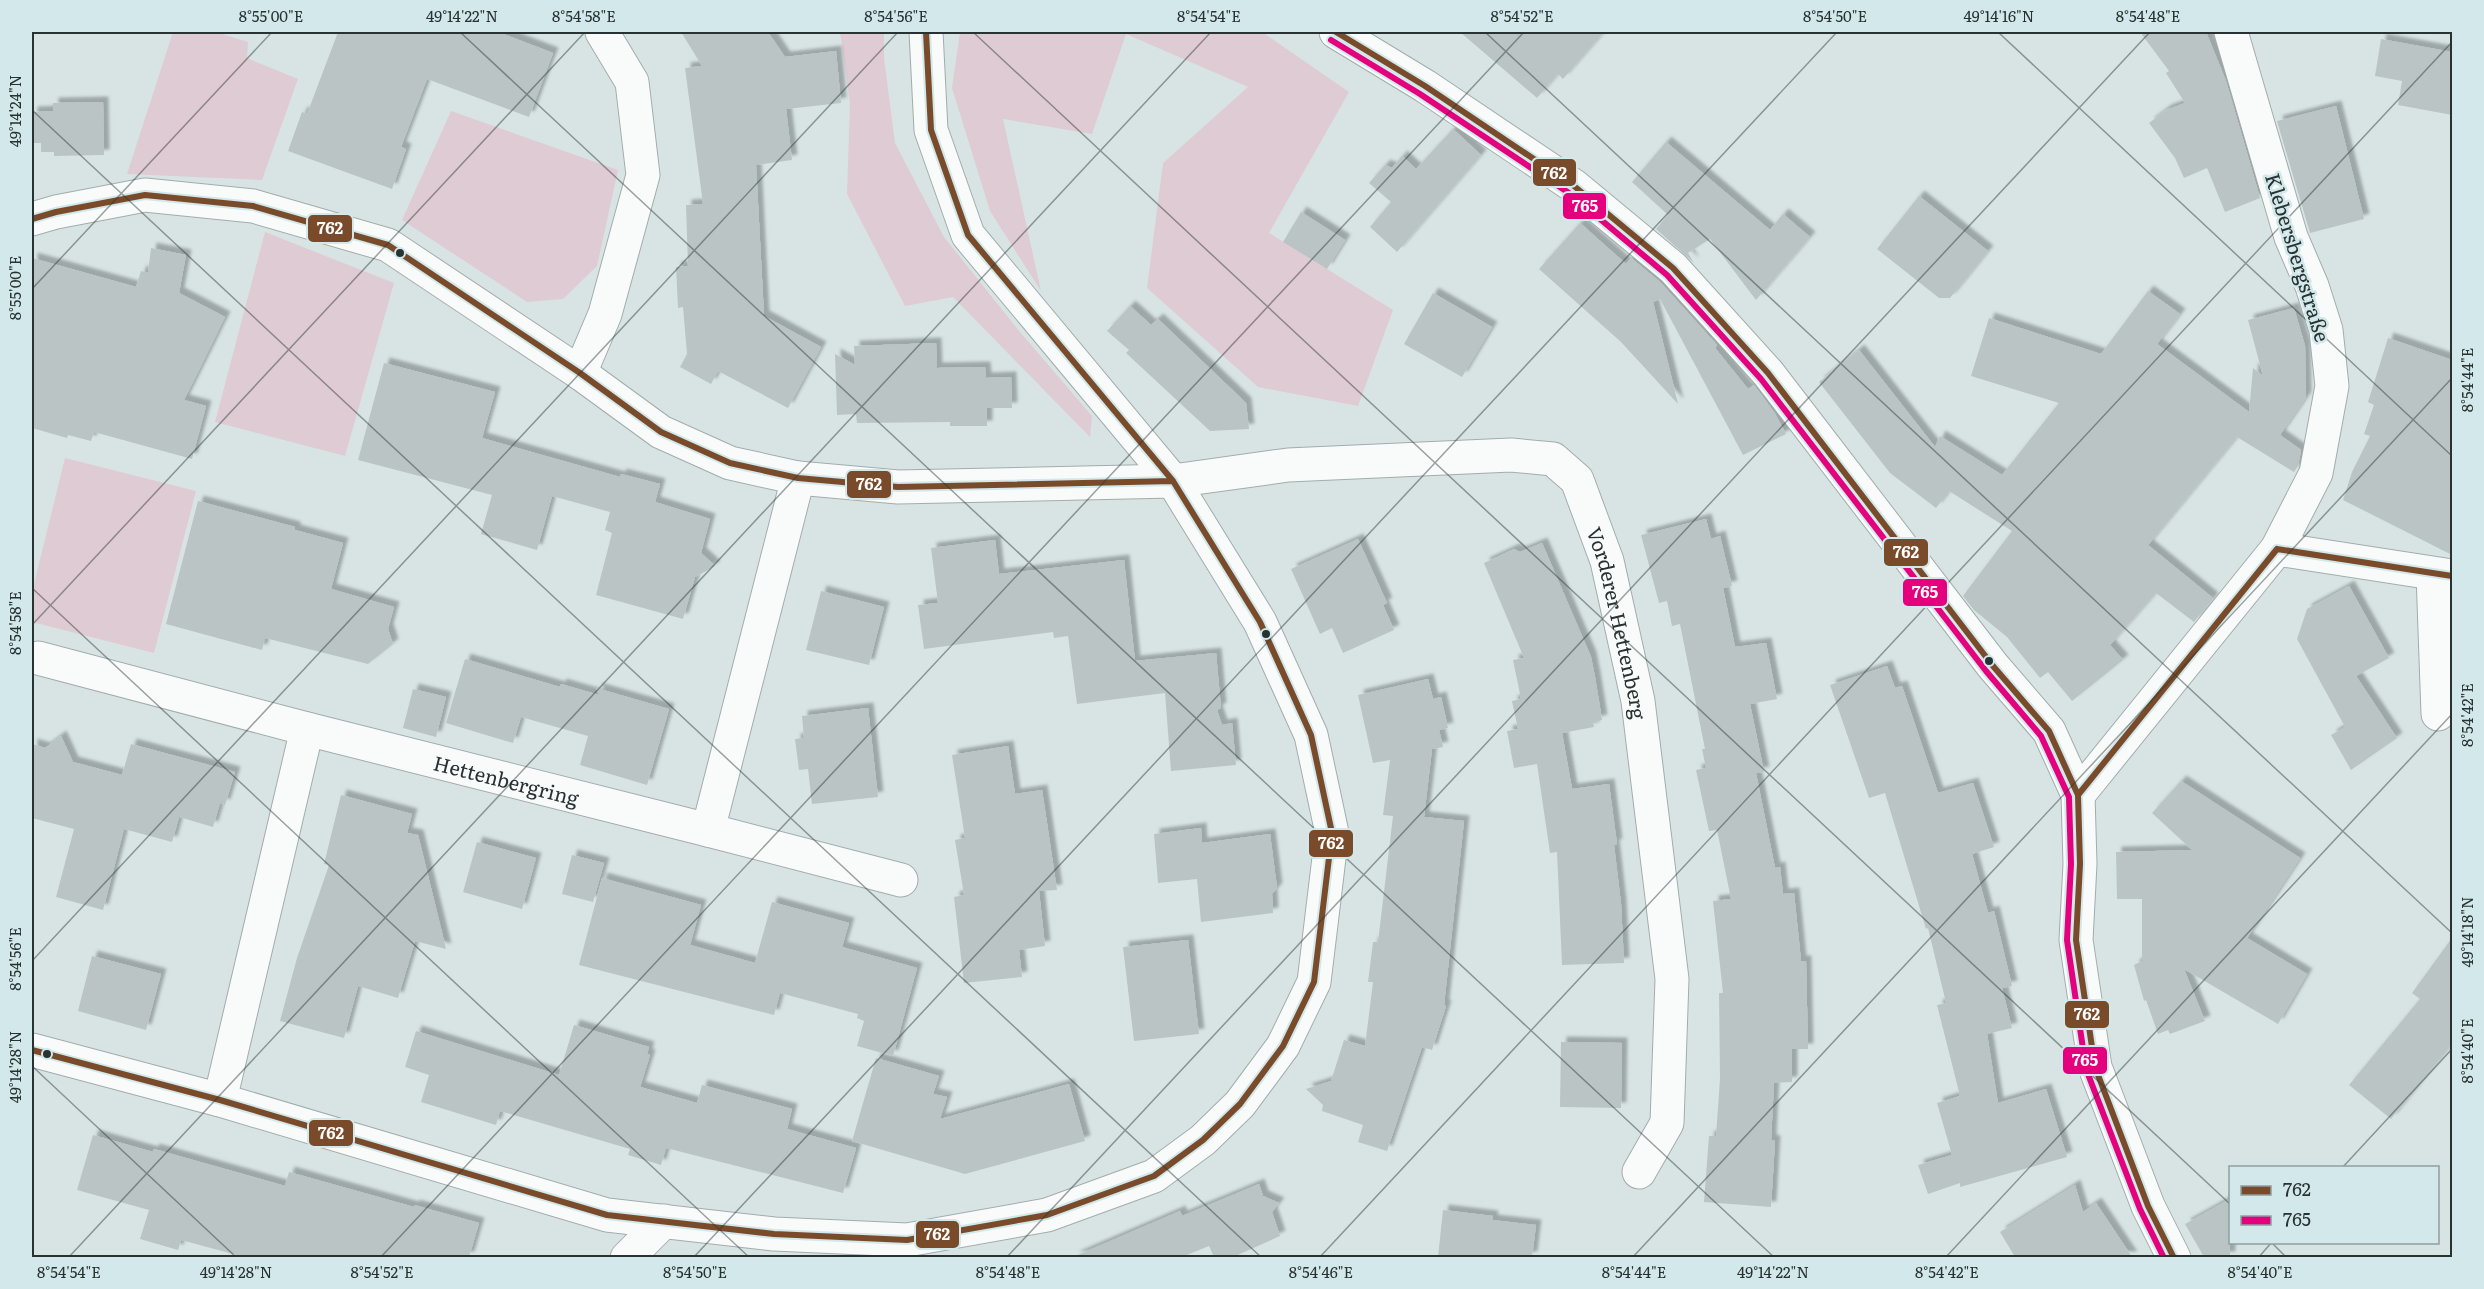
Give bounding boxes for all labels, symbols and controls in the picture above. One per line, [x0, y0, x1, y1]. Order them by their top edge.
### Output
text: 8°55'00"E [239, 4, 303, 27]
text: 49°14'22"N [426, 4, 498, 27]
text: 8°54'58"E [552, 4, 616, 27]
text: 8°54'56"E [864, 4, 928, 27]
text: 8°54'54"E [1177, 4, 1241, 27]
text: 8°54'52"E [1490, 4, 1554, 27]
text: 8°54'50"E [1803, 4, 1867, 27]
text: 49°14'16"N [1964, 4, 2034, 27]
text: 8°54'48"E [2116, 4, 2180, 27]
text: 49°14'24"N [3, 75, 26, 147]
line badge: 762 [1532, 158, 1577, 187]
text: 762 [1541, 160, 1568, 184]
street label: Klebersbergstraße [2259, 169, 2339, 345]
line badge: 765 [1562, 192, 1607, 220]
text: 765 [1572, 193, 1599, 217]
line badge: 762 [307, 214, 353, 243]
text: 762 [317, 215, 344, 239]
unlabelled marker [394, 247, 406, 259]
text: 8°55'00"E [3, 256, 26, 320]
text: 8°54'44"E [2455, 348, 2478, 412]
line badge: 762 [846, 470, 892, 499]
text: 762 [856, 471, 883, 495]
street label: Vorderer Hettenberg [1580, 522, 1655, 722]
line badge: 762 [1883, 538, 1929, 567]
text: 762 [1893, 539, 1920, 563]
line badge: 765 [1902, 578, 1948, 607]
text: 765 [1912, 579, 1939, 603]
text: 8°54'58"E [3, 591, 26, 655]
unlabelled marker [1260, 628, 1272, 640]
unlabelled marker [1983, 655, 1995, 667]
text: 8°54'42"E [2455, 683, 2478, 747]
street label: Hettenbergring [431, 747, 583, 812]
line badge: 762 [1308, 829, 1354, 858]
text: 762 [1318, 830, 1345, 854]
text: 49°14'18"N [2455, 896, 2478, 968]
text: 8°54'56"E [3, 927, 26, 991]
line badge: 762 [2064, 1000, 2110, 1029]
text: 762 [2074, 1001, 2101, 1025]
text: 8°54'40"E [2455, 1019, 2478, 1083]
text: 49°14'28"N [3, 1031, 26, 1103]
line badge: 765 [2062, 1046, 2108, 1075]
text: 765 [2072, 1047, 2099, 1071]
unlabelled marker [41, 1048, 53, 1060]
line badge: 762 [308, 1119, 354, 1147]
text: 762 [318, 1120, 345, 1144]
legend [2229, 1166, 2439, 1244]
text: 762 [2283, 1175, 2311, 1202]
text: 765 [2283, 1205, 2311, 1232]
line badge: 762 [915, 1220, 960, 1249]
text: 762 [924, 1221, 951, 1245]
text: 8°54'54"E [37, 1260, 101, 1283]
text: 49°14'28"N [200, 1260, 272, 1283]
text: 8°54'52"E [350, 1260, 414, 1283]
text: 8°54'50"E [663, 1260, 727, 1283]
text: 8°54'48"E [976, 1260, 1040, 1283]
text: 8°54'46"E [1289, 1260, 1353, 1283]
text: 8°54'44"E [1602, 1260, 1666, 1283]
text: 49°14'22"N [1737, 1260, 1809, 1283]
text: 8°54'42"E [1915, 1260, 1979, 1283]
text: 8°54'40"E [2228, 1260, 2292, 1283]

